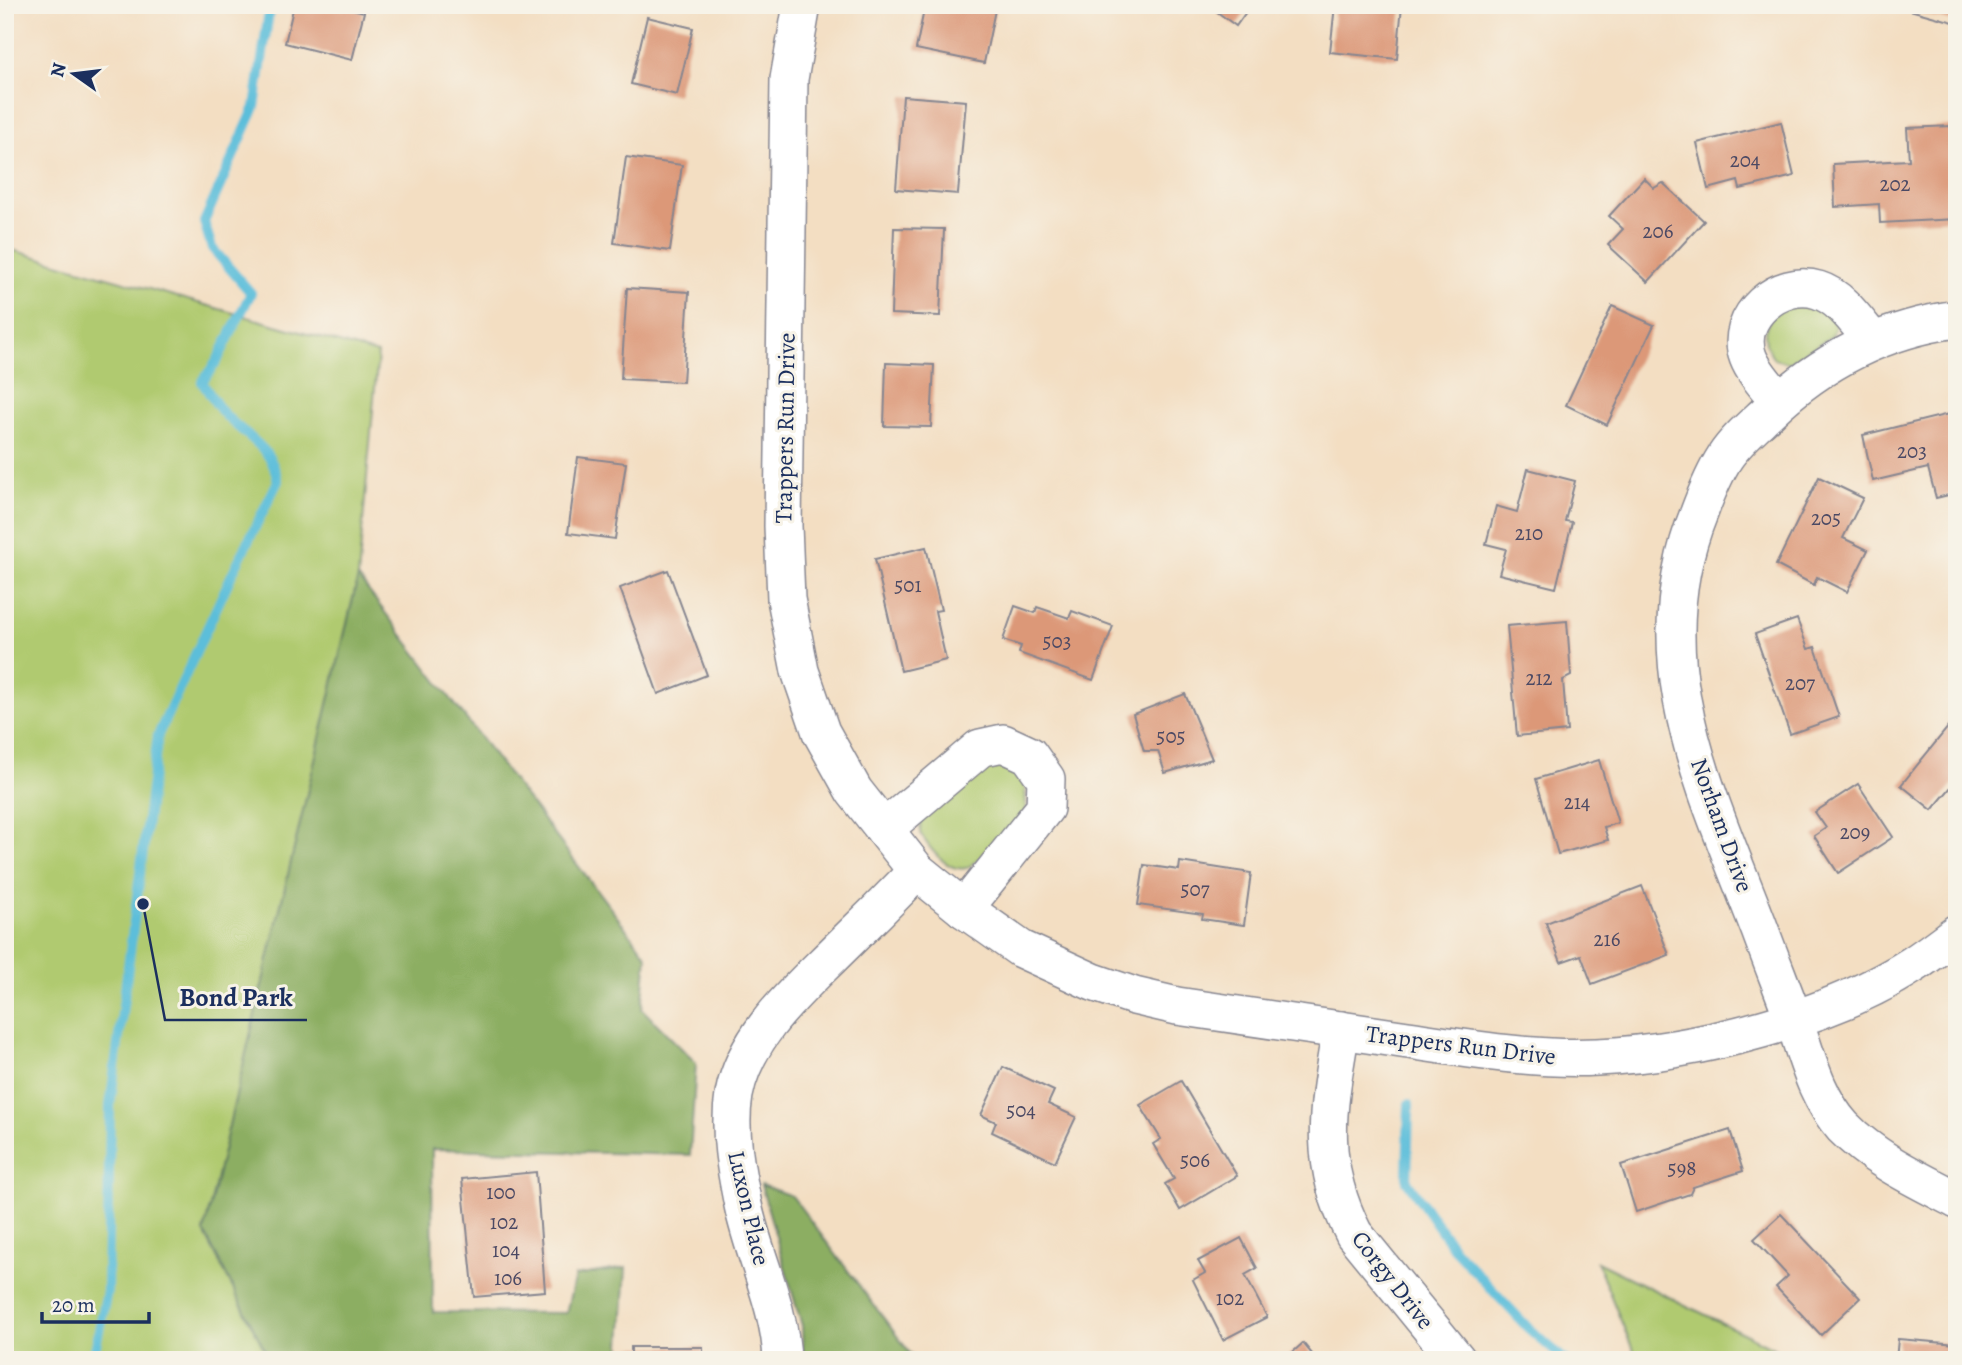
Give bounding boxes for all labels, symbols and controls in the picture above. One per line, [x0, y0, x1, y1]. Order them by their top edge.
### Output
north arrow [38, 38, 108, 108]
text: N [44, 60, 73, 80]
house number: 204 [1730, 146, 1760, 174]
house number: 202 [1879, 170, 1911, 198]
house number: 206 [1643, 217, 1674, 245]
street label: Trappers Run Drive [767, 332, 803, 524]
house number: 203 [1897, 437, 1927, 465]
house number: 205 [1811, 504, 1841, 532]
house number: 210 [1515, 519, 1543, 547]
house number: 501 [894, 571, 922, 599]
house number: 503 [1043, 627, 1071, 655]
house number: 212 [1525, 664, 1553, 692]
house number: 207 [1785, 669, 1815, 697]
house number: 505 [1156, 722, 1186, 750]
street label: Norham Drive [1683, 753, 1761, 897]
house number: 214 [1564, 788, 1590, 816]
house number: 209 [1840, 818, 1870, 846]
house number: 507 [1180, 875, 1210, 903]
house number: 216 [1594, 925, 1621, 953]
callout: Bond Park [165, 973, 307, 1020]
text: Bond Park [179, 980, 293, 1015]
street label: Trappers Run Drive [1364, 1017, 1558, 1073]
house number: 504 [1006, 1096, 1036, 1124]
house number: 506 [1180, 1146, 1210, 1174]
street label: Luxon Place [720, 1148, 778, 1268]
house number: 598 [1668, 1154, 1696, 1182]
house number: 100 [486, 1178, 516, 1206]
house number: 102 [490, 1208, 518, 1236]
street label: Corgy Drive [1344, 1224, 1442, 1336]
house number: 104 [492, 1236, 520, 1264]
house number: 106 [494, 1264, 522, 1292]
scale bar [42, 1281, 149, 1325]
house number: 102 [1216, 1284, 1244, 1312]
text: 20 m [52, 1291, 95, 1319]

